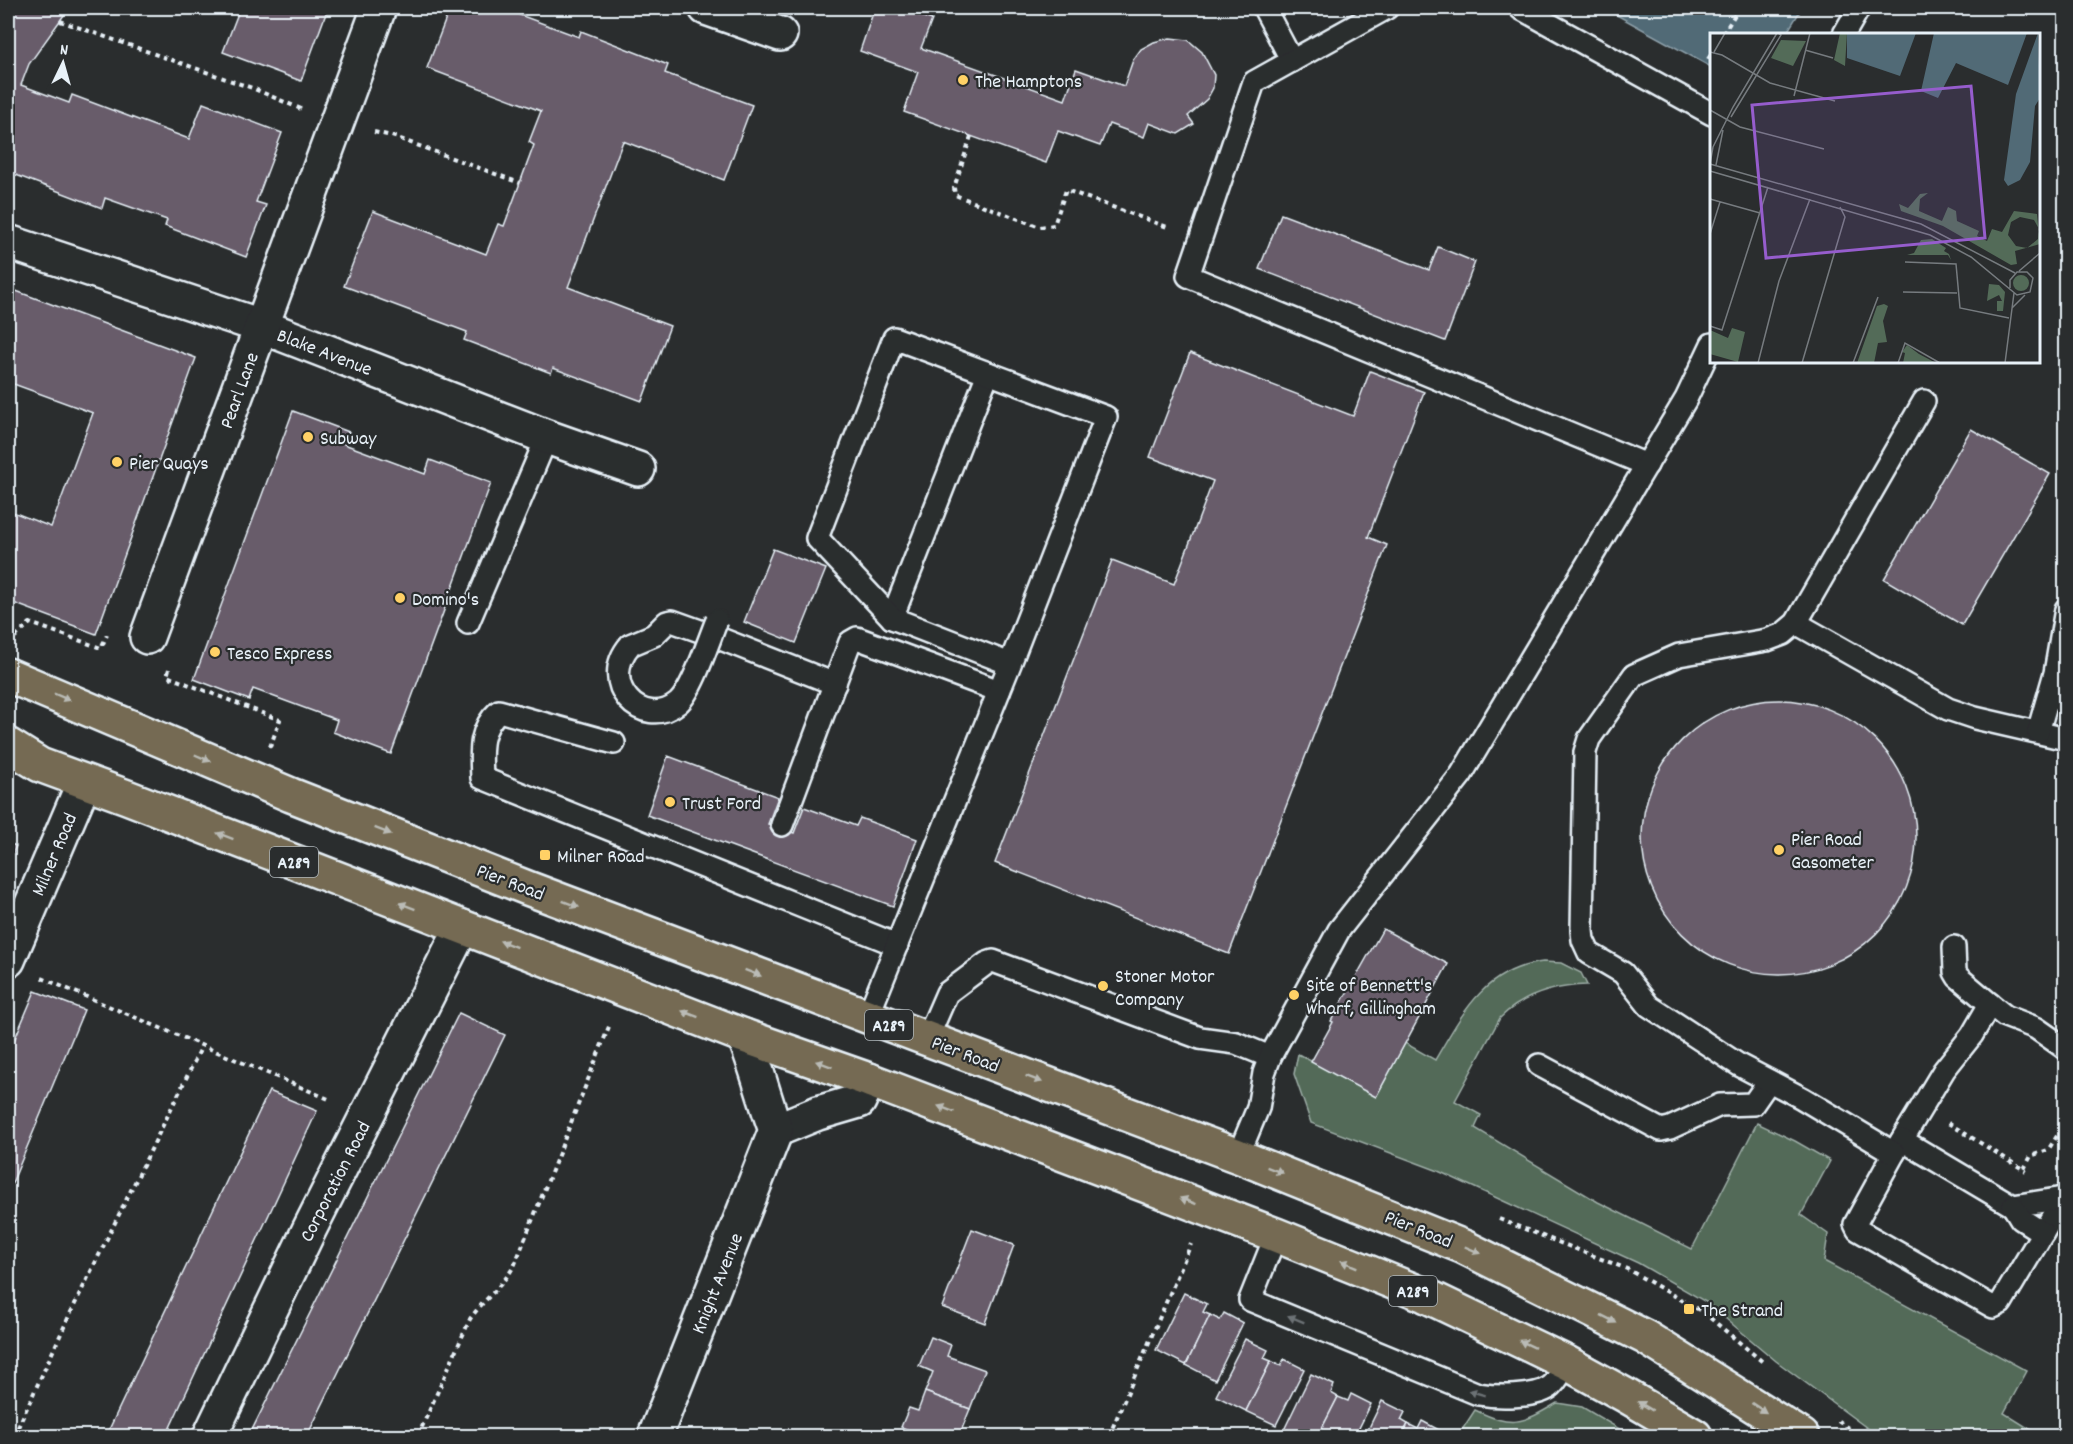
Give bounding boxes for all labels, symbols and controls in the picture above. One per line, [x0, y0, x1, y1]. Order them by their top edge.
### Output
north arrow [33, 33, 93, 93]
inset map [1710, 33, 2040, 363]
text: N [59, 39, 69, 62]
place label: The Hamptons [975, 69, 1082, 97]
marker: The Hamptons [956, 73, 970, 87]
street label: Blake Avenue [272, 323, 376, 385]
street label: Pearl Lane [214, 349, 268, 433]
place label: Subway [320, 426, 377, 454]
marker: Subway [301, 430, 315, 444]
place label: Pier Quays [129, 451, 209, 479]
marker: Pier Quays [110, 455, 124, 469]
place label: Domino's [412, 587, 479, 615]
marker: Domino's [393, 591, 407, 605]
place label: Tesco Express [227, 641, 333, 669]
marker: Tesco Express [208, 645, 222, 659]
one-way arrow [53, 692, 71, 702]
one-way arrow [194, 753, 211, 762]
place label: Trust Ford [682, 791, 761, 819]
marker: Trust Ford [663, 795, 677, 809]
street label: Milner Road [26, 809, 86, 901]
one-way arrow [374, 827, 392, 836]
place label: Pier Road Gasometer [1791, 827, 1875, 878]
one-way arrow [216, 830, 234, 840]
marker: Pier Road Gasometer [1772, 843, 1786, 857]
place label: Milner Road [557, 844, 645, 872]
road number: A289 [270, 847, 318, 877]
marker: Milner Road [538, 848, 552, 862]
street label: Pier Road [472, 858, 548, 910]
one-way arrow [398, 900, 416, 910]
one-way arrow [562, 900, 580, 910]
one-way arrow [499, 939, 517, 948]
place label: Stoner Motor Company [1115, 964, 1215, 1015]
one-way arrow [744, 969, 762, 979]
place label: Site of Bennett's Wharf, Gillingham [1306, 973, 1436, 1024]
marker: Stoner Motor Company [1096, 979, 1110, 993]
marker: Site of Bennett's Wharf, Gillingham [1287, 988, 1301, 1002]
one-way arrow [681, 1009, 699, 1019]
road number: A289 [865, 1010, 913, 1040]
street label: Pier Road [927, 1030, 1003, 1082]
one-way arrow [814, 1058, 832, 1068]
one-way arrow [1025, 1075, 1043, 1084]
one-way arrow [937, 1104, 955, 1113]
street label: Corporation Road [294, 1117, 379, 1248]
one-way arrow [1266, 1166, 1284, 1175]
one-way arrow [1179, 1196, 1197, 1206]
street label: Pier Road [1380, 1205, 1456, 1257]
street label: Knight Avenue [686, 1229, 752, 1339]
one-way arrow [1464, 1245, 1482, 1255]
one-way arrow [1340, 1259, 1358, 1269]
road number: A289 [1389, 1276, 1437, 1306]
place label: The Strand [1701, 1298, 1783, 1326]
marker: The Strand [1682, 1302, 1696, 1316]
one-way arrow [1287, 1314, 1305, 1323]
one-way arrow [1601, 1314, 1618, 1324]
one-way arrow [1518, 1340, 1535, 1349]
one-way arrow [1468, 1387, 1486, 1397]
one-way arrow [1637, 1401, 1653, 1412]
one-way arrow [1751, 1403, 1767, 1414]

